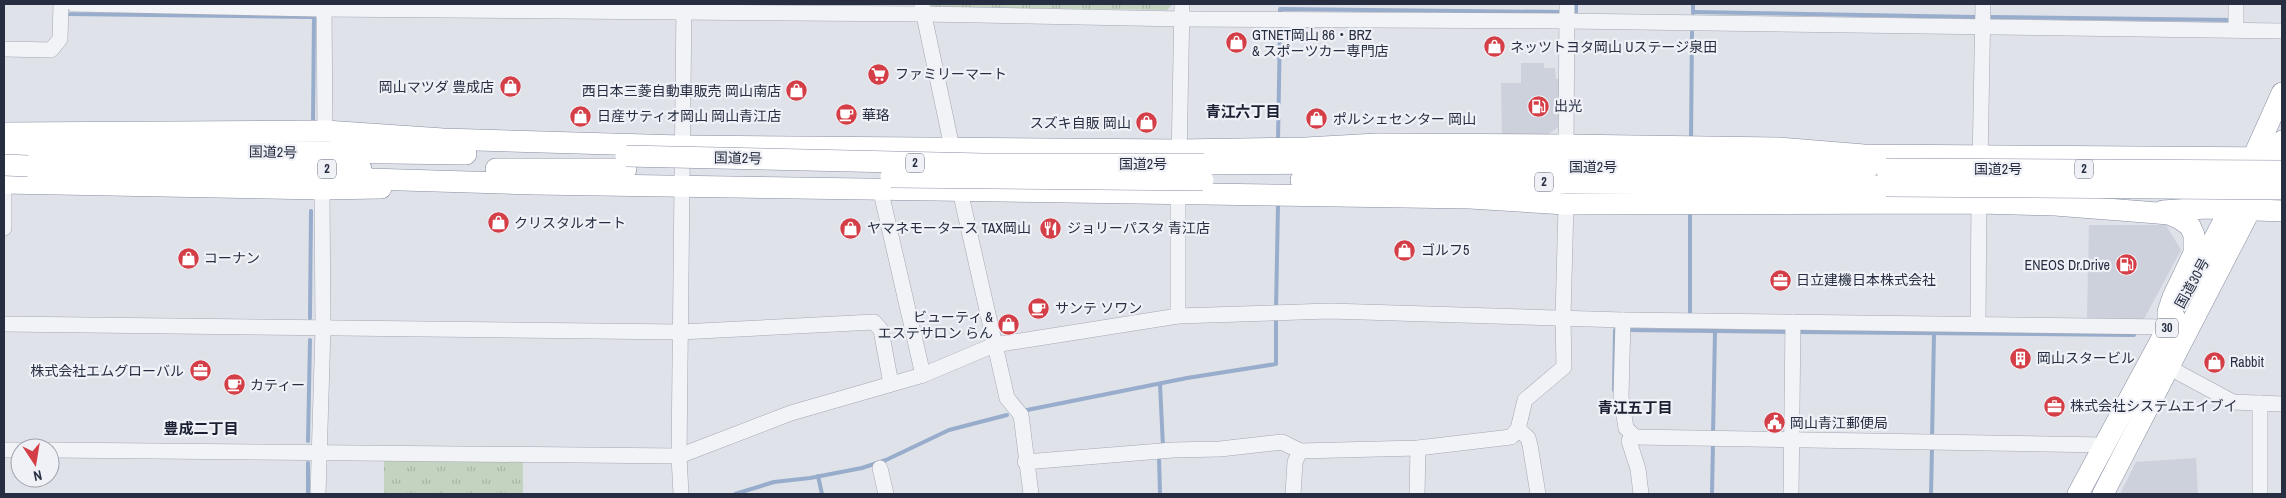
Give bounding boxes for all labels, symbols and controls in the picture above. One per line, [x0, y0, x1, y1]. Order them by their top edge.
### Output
place label: GTNET岡山 86・BRZ & スポーツカー専門店 [1252, 26, 1389, 60]
shop icon: GTNET岡山 86・BRZ & スポーツカー専門店 [1224, 31, 1248, 55]
shop icon: ネッツトヨタ岡山 Uステージ泉田 [1482, 35, 1506, 59]
place label: ネッツトヨタ岡山 Uステージ泉田 [1510, 38, 1717, 56]
supermarket icon: ファミリーマート [867, 62, 891, 86]
place label: ファミリーマート [895, 65, 1007, 83]
shop icon: 岡山マツダ 豊成店 [498, 75, 522, 99]
place label: 岡山マツダ 豊成店 [379, 78, 494, 96]
shop icon: 西日本三菱自動車販売 岡山南店 [785, 79, 809, 103]
place label: 西日本三菱自動車販売 岡山南店 [582, 82, 781, 100]
fuel station icon: 出光 [1526, 94, 1550, 118]
place label: 出光 [1554, 97, 1582, 115]
district label: 青江六丁目 [1205, 101, 1281, 122]
cafe icon: 華珞 [834, 103, 858, 127]
shop icon: 日産サティオ岡山 岡山青江店 [569, 104, 593, 128]
place label: 華珞 [862, 106, 890, 124]
place label: 日産サティオ岡山 岡山青江店 [597, 107, 781, 125]
shop icon: ポルシェセンター 岡山 [1305, 107, 1329, 131]
place label: ポルシェセンター 岡山 [1333, 110, 1476, 128]
shop icon: スズキ自販 岡山 [1135, 111, 1159, 135]
place label: スズキ自販 岡山 [1030, 114, 1131, 132]
street label: 国道2号 [249, 143, 297, 161]
street label: 国道2号 [714, 149, 762, 167]
road number: 2 [906, 154, 924, 172]
street label: 国道2号 [1119, 155, 1167, 173]
street label: 国道2号 [1569, 158, 1617, 176]
road number: 2 [318, 160, 336, 178]
street label: 国道2号 [1974, 160, 2022, 178]
road number: 2 [2075, 160, 2093, 178]
road number: 2 [1535, 172, 1553, 192]
shop icon: クリスタルオート [486, 211, 510, 235]
place label: クリスタルオート [514, 214, 626, 232]
shop icon: ヤマネモータース TAX岡山 [839, 216, 863, 240]
restaurant icon: ジョリーパスタ 青江店 [1039, 216, 1063, 240]
place label: ヤマネモータース TAX岡山 [867, 219, 1031, 237]
place label: ジョリーパスタ 青江店 [1067, 219, 1210, 237]
shop icon: ゴルフ5 [1393, 238, 1417, 262]
place label: ゴルフ5 [1421, 241, 1469, 259]
shop icon: コーナン [176, 246, 200, 270]
place label: コーナン [204, 249, 260, 267]
fuel station icon: ENEOS Dr.Drive [2114, 253, 2138, 277]
street label: 国道30号 [2171, 255, 2213, 311]
place label: ENEOS Dr.Drive [2025, 256, 2110, 274]
office icon: 日立建機日本株式会社 [1768, 268, 1792, 292]
place label: 日立建機日本株式会社 [1796, 271, 1936, 289]
cafe icon: サンテ ソワン [1027, 296, 1051, 320]
place label: サンテ ソワン [1055, 299, 1142, 317]
place label: ビューティ & エステサロン らん [878, 308, 993, 342]
shop icon: ビューティ & エステサロン らん [997, 313, 1021, 337]
road number: 30 [2156, 318, 2178, 338]
building icon: 岡山スタービル [2009, 346, 2033, 370]
place label: 岡山スタービル [2037, 349, 2135, 367]
shop icon: Rabbit [2202, 350, 2226, 374]
place label: Rabbit [2230, 353, 2264, 371]
office icon: 株式会社エムグローバル [188, 359, 212, 383]
place label: 株式会社エムグローバル [30, 362, 184, 380]
cafe icon: カティー [222, 373, 246, 397]
place label: カティー [250, 376, 305, 394]
office icon: 株式会社システムエイブイ [2042, 394, 2066, 418]
district label: 青江五丁目 [1597, 397, 1673, 418]
place label: 株式会社システムエイブイ [2070, 397, 2238, 415]
public building icon: 岡山青江郵便局 [1762, 411, 1786, 435]
place label: 岡山青江郵便局 [1790, 414, 1888, 432]
district label: 豊成二丁目 [163, 418, 239, 439]
north arrow [10, 438, 60, 488]
text: N [32, 466, 44, 485]

